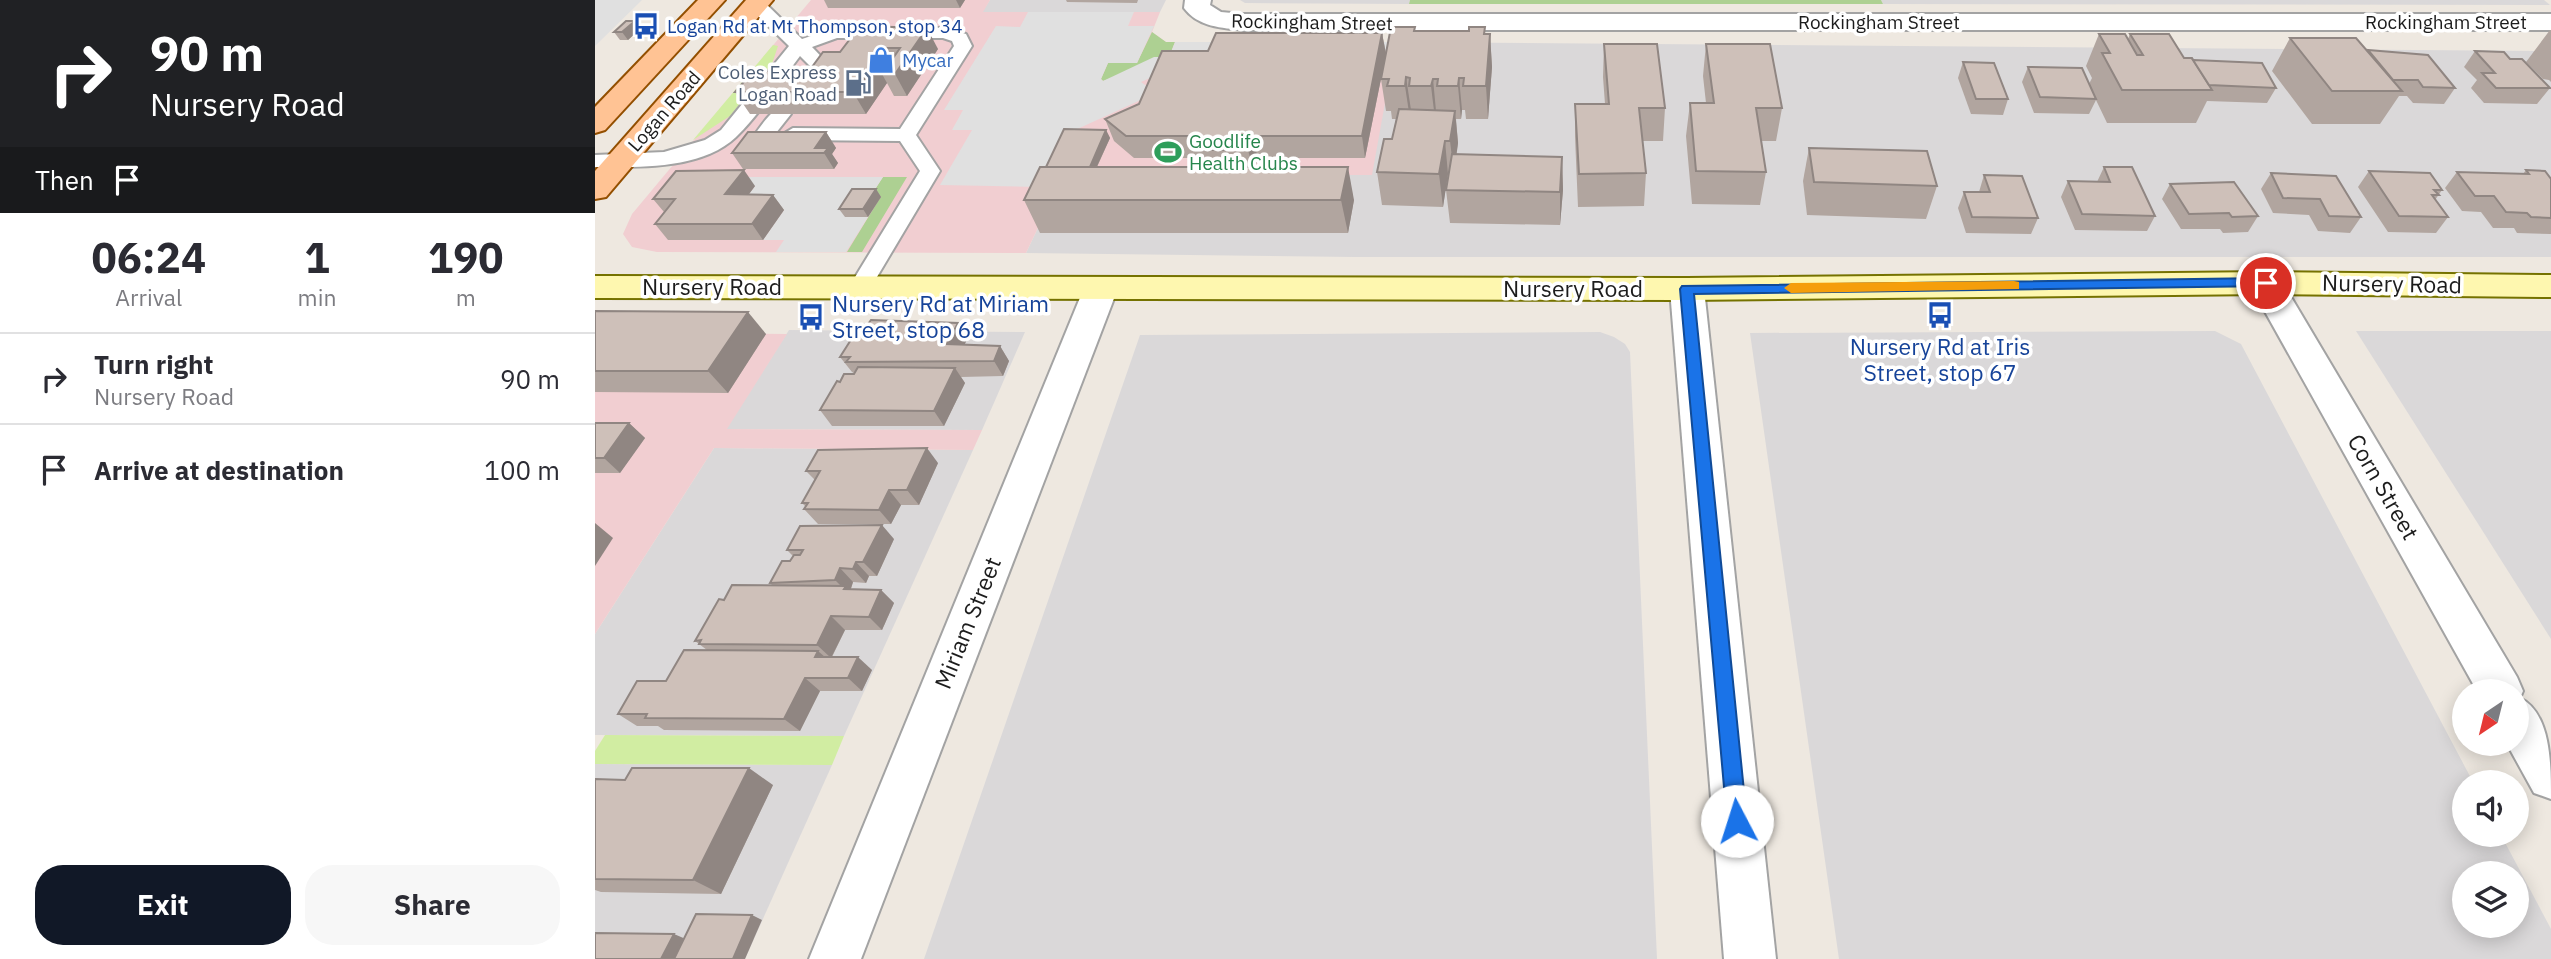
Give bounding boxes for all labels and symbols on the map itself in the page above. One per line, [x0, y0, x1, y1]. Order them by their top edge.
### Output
street label: Rockingham Street [1231, 9, 1393, 35]
street label: Rockingham Street [1798, 10, 1960, 34]
street label: Rockingham Street [2365, 10, 2527, 34]
bus stop icon: Logan Rd at Mt Thompson, stop 34 [631, 11, 661, 41]
place label: Logan Rd at Mt Thompson, stop 34 [667, 14, 963, 38]
shop icon: Mycar [866, 45, 896, 75]
place label: Mycar [902, 48, 954, 72]
place label: Coles Express Logan Road [718, 60, 837, 106]
street label: Logan Road [622, 66, 706, 156]
fuel station icon: Coles Express Logan Road [843, 68, 873, 98]
place label: Goodlife Health Clubs [1189, 129, 1298, 175]
sports icon: Goodlife Health Clubs [1153, 137, 1183, 167]
pin [2236, 253, 2296, 313]
street label: Nursery Road [2322, 267, 2462, 299]
street label: Nursery Road [642, 271, 782, 301]
street label: Nursery Road [1503, 273, 1643, 303]
place label: Nursery Rd at Miriam Street, stop 68 [832, 288, 1049, 344]
bus stop icon: Nursery Rd at Iris Street, stop 67 [1925, 300, 1955, 330]
bus stop icon: Nursery Rd at Miriam Street, stop 68 [796, 302, 826, 332]
place label: Nursery Rd at Iris Street, stop 67 [1850, 331, 2030, 387]
street label: Corn Street [2342, 428, 2426, 545]
street label: Miriam Street [927, 552, 1007, 693]
north arrow [2452, 679, 2529, 756]
position arrow [1700, 784, 1774, 858]

